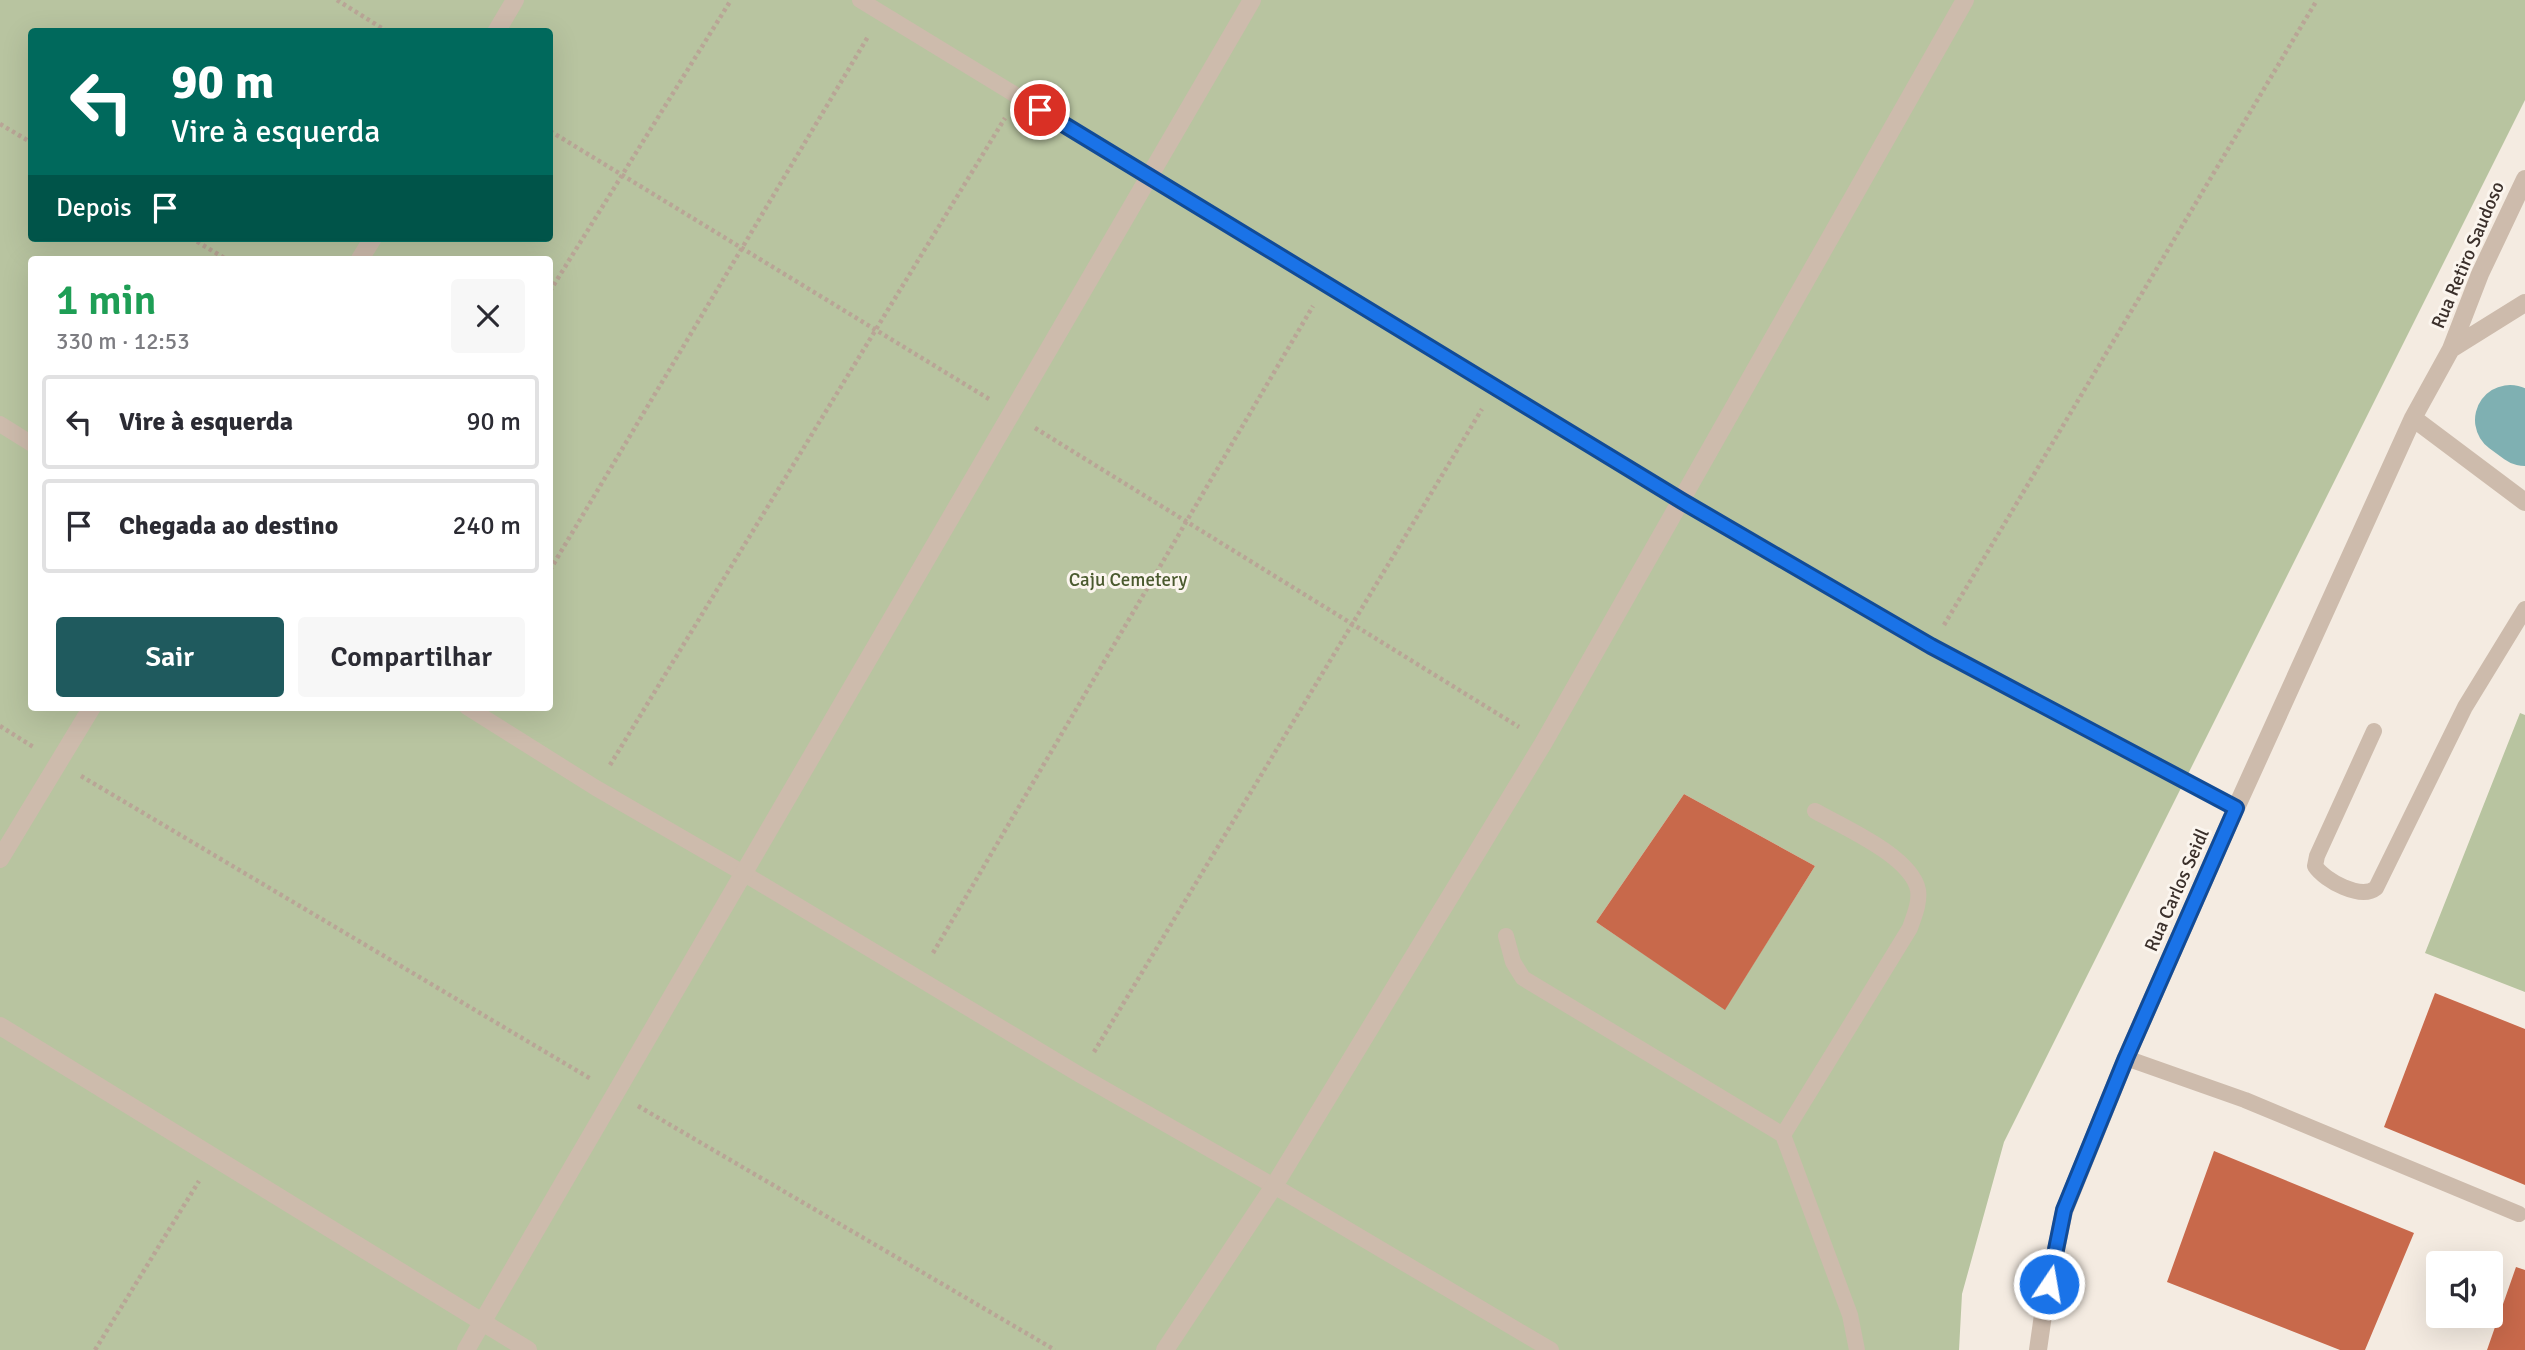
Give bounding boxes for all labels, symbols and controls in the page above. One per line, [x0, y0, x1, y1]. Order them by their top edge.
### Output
text: 90 m [171, 52, 274, 112]
icon: left [56, 56, 147, 147]
pin [1010, 80, 1070, 140]
icon: arrive [1021, 91, 1059, 129]
text: Vire à esquerda [171, 112, 381, 151]
street label: Rua Retiro Saudoso [2426, 178, 2510, 332]
icon: arrive [146, 189, 184, 227]
text: Depois [56, 192, 132, 224]
text: 1 min [56, 275, 157, 326]
button: close [451, 279, 525, 353]
text: 330 m · 12:53 [56, 327, 190, 356]
icon: left [60, 403, 98, 441]
text: Vire à esquerda [119, 406, 293, 438]
text: 90 m [466, 406, 521, 438]
icon: arrive [60, 507, 98, 545]
text: Chegada ao destino [119, 510, 338, 542]
text: 240 m [452, 510, 521, 542]
park label: Caju Cemetery [1069, 568, 1187, 592]
button: Sair [56, 617, 284, 697]
button: Compartilhar [298, 617, 525, 697]
street label: Rua Carlos Seidl [2139, 825, 2215, 955]
position arrow [2012, 1247, 2086, 1321]
map controls [2426, 1251, 2503, 1328]
button: sound [2426, 1251, 2503, 1328]

